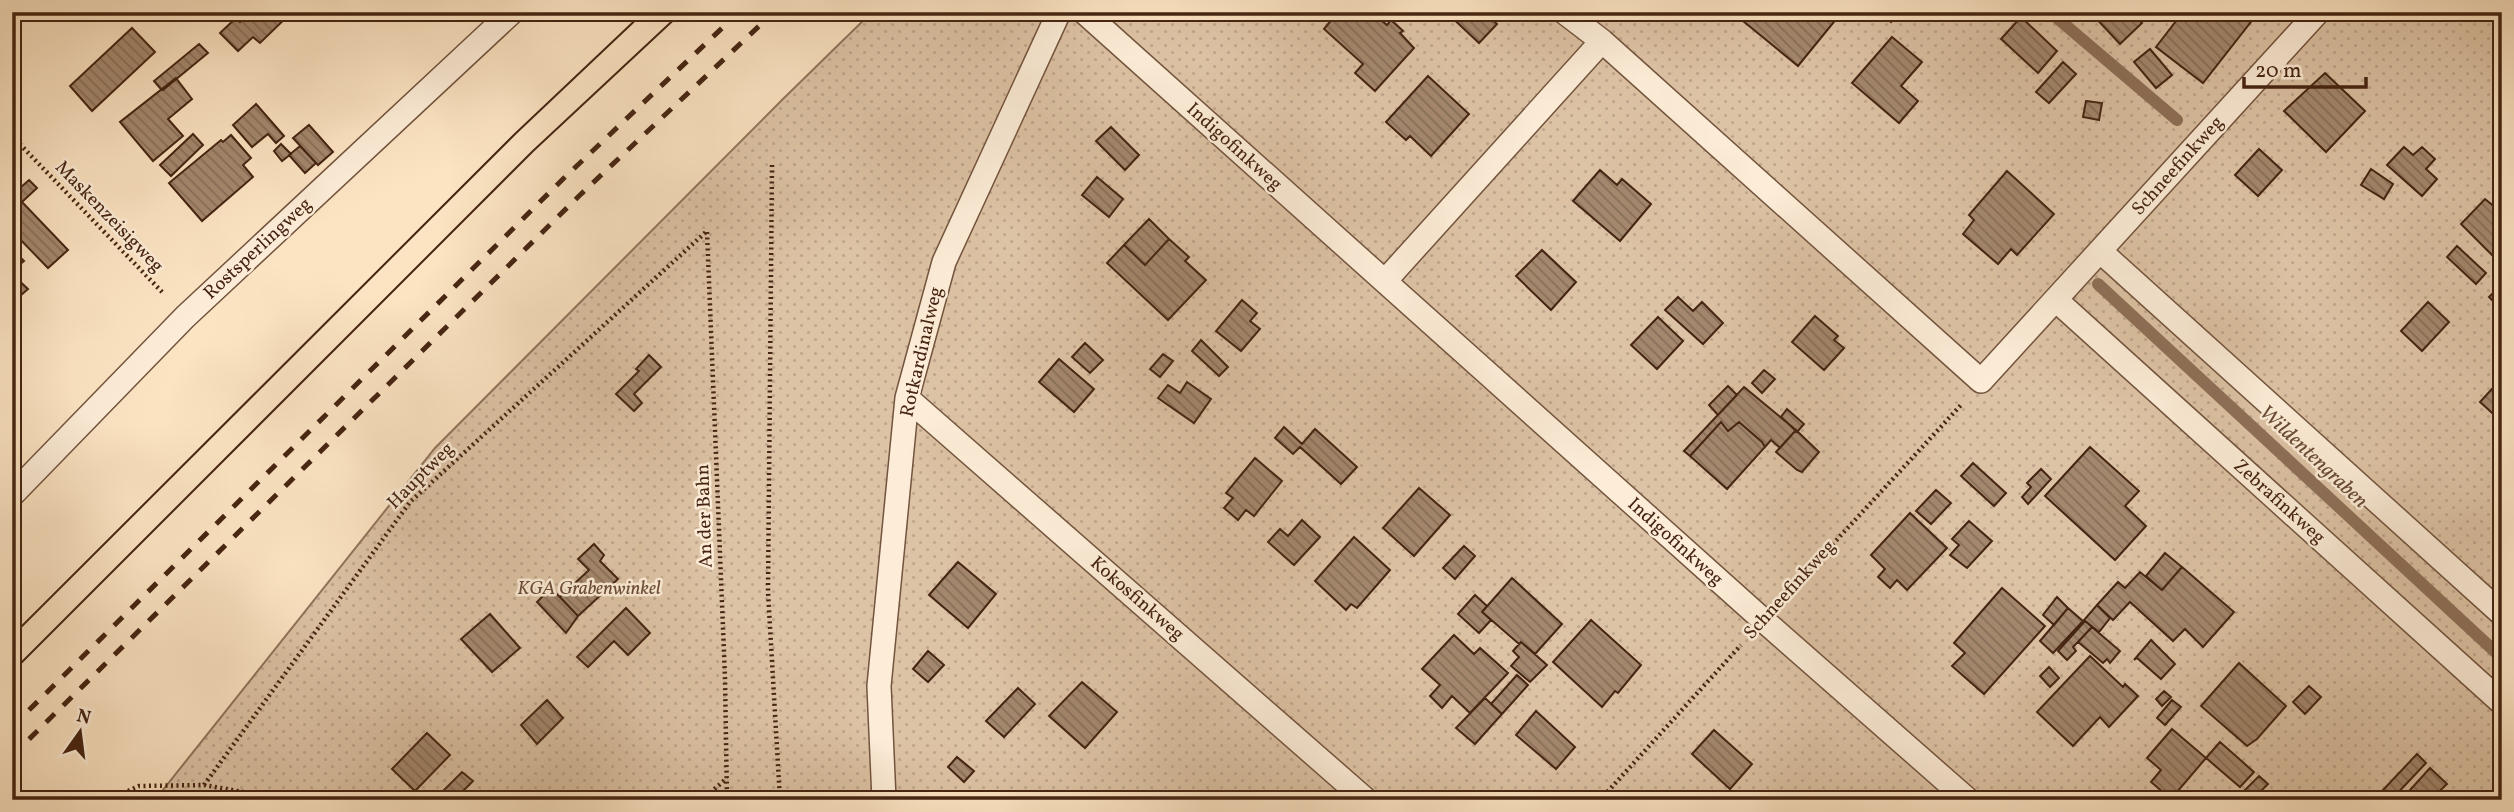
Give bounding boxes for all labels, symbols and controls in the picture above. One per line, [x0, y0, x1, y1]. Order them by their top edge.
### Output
scale bar [2244, 46, 2367, 90]
text: 20 m [2255, 57, 2301, 86]
street label: Indigofinkweg [1180, 97, 1288, 197]
street label: Schneefinkweg [2126, 110, 2230, 222]
street label: Maskenzeisigweg [49, 155, 169, 279]
street label: Rostsperlingweg [198, 192, 318, 306]
street label: Rotkardinalweg [894, 284, 950, 420]
water label: Wildentengraben [2252, 399, 2374, 515]
street label: Hauptweg [382, 437, 460, 515]
street label: Zebrafinkweg [2227, 454, 2331, 550]
street label: An der Bahn [690, 464, 720, 568]
street label: Indigofinkweg [1621, 492, 1729, 592]
street label: Schneefinkweg [1738, 534, 1842, 646]
street label: Kokosfinkweg [1084, 551, 1190, 647]
park label: KGA Grabenwinkel [517, 576, 661, 602]
north arrow [46, 696, 116, 766]
text: N [74, 703, 94, 732]

